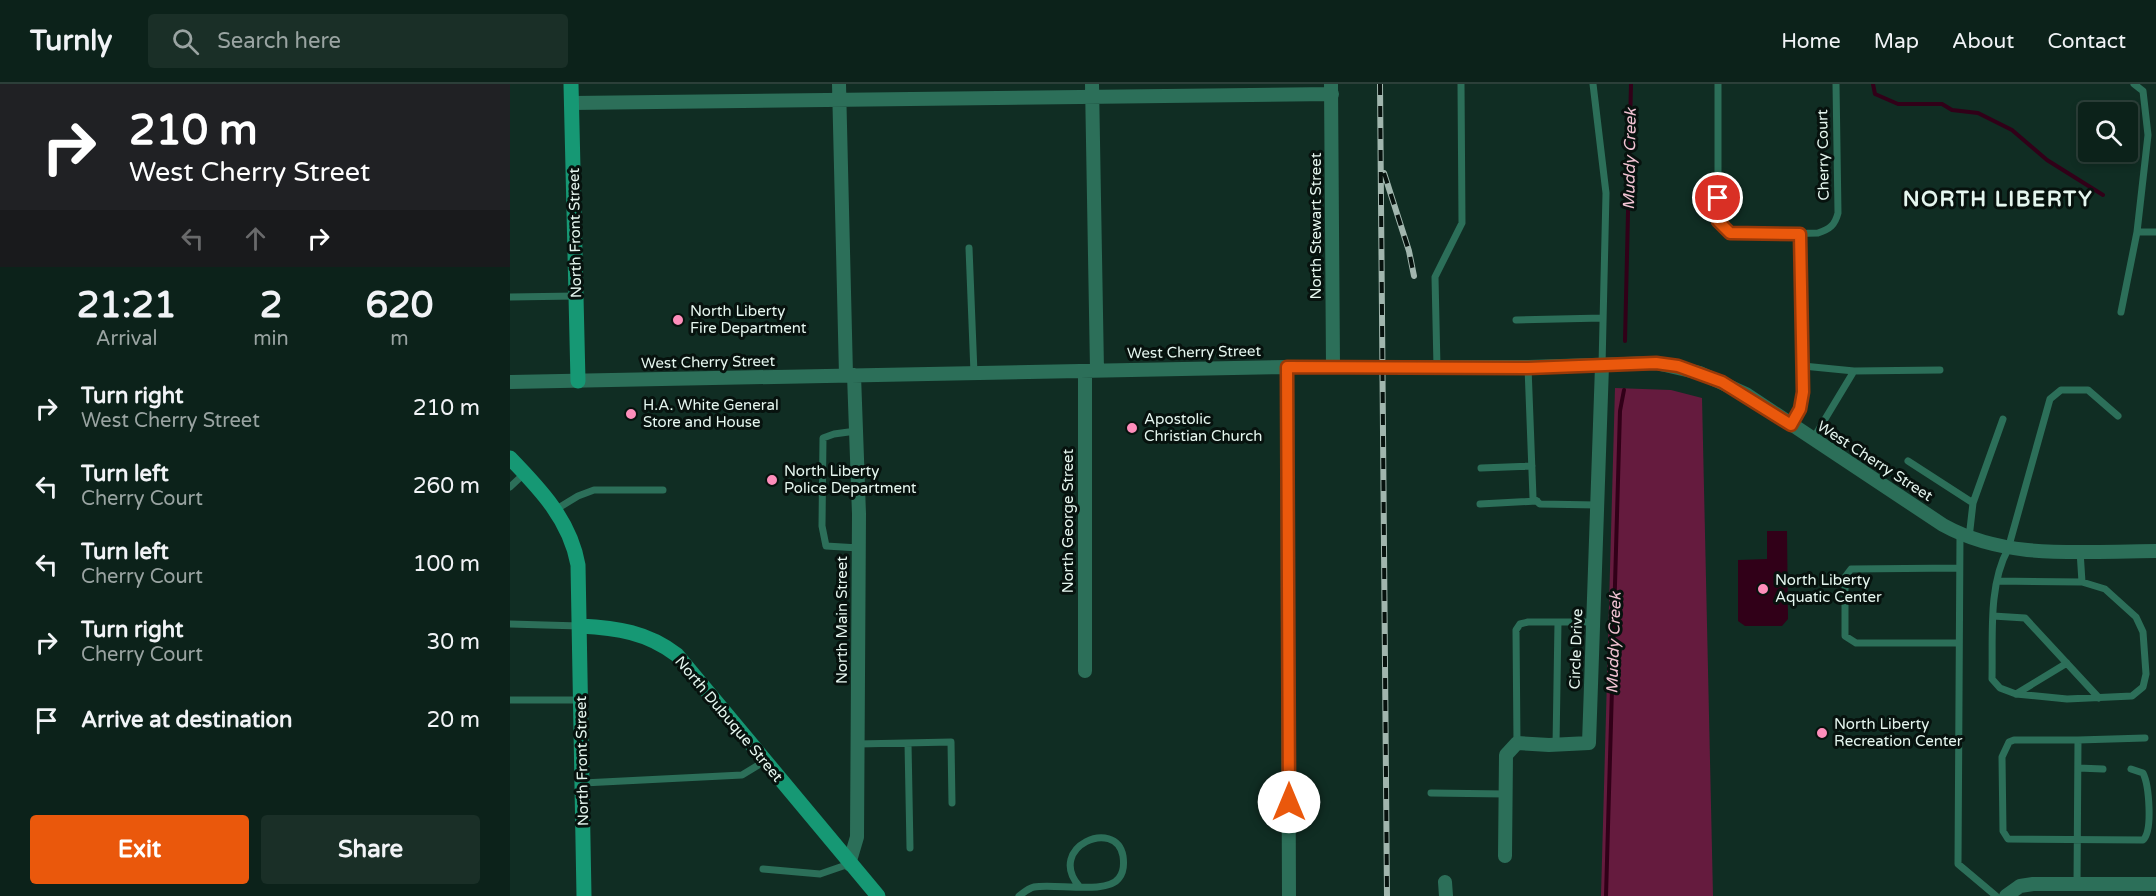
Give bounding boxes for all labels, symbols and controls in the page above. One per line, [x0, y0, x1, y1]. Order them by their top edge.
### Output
search box [148, 14, 568, 68]
text: Turnly [30, 24, 112, 58]
icon: search [169, 25, 202, 58]
text: Search here [217, 28, 341, 54]
text: Home [1781, 29, 1841, 54]
text: Map [1874, 29, 1919, 54]
text: About [1952, 29, 2014, 54]
text: Contact [2047, 29, 2126, 54]
map controls [2078, 102, 2138, 162]
button: search [2078, 102, 2138, 162]
text: 210 m [129, 105, 258, 156]
water label: Muddy Creek [1619, 107, 1641, 210]
icon: right [30, 108, 108, 186]
street label: Cherry Court [1813, 109, 1833, 201]
street label: North Stewart Street [1307, 152, 1325, 299]
text: West Cherry Street [129, 156, 370, 189]
street label: North Front Street [565, 167, 585, 298]
pin [1692, 172, 1743, 223]
icon: arrive [1701, 181, 1734, 214]
district label: NORTH LIBERTY [1903, 187, 2093, 212]
icon: left [176, 222, 209, 255]
icon: ahead [239, 222, 272, 255]
icon: right [302, 222, 335, 255]
text: 21:21 [77, 284, 177, 327]
text: 2 [260, 284, 282, 327]
text: 620 [365, 284, 433, 327]
place label: North Liberty Fire Department [690, 302, 807, 337]
marker: North Liberty Fire Department [671, 313, 685, 327]
text: Arrival [96, 327, 158, 351]
text: min [253, 327, 289, 351]
text: m [390, 327, 409, 351]
street label: West Cherry Street [1127, 342, 1261, 362]
street label: West Cherry Street [641, 352, 775, 372]
text: Turn right [81, 383, 183, 409]
icon: right [30, 392, 63, 425]
text: 210 m [413, 395, 480, 421]
place label: H.A. White General Store and House [643, 396, 779, 431]
marker: H.A. White General Store and House [624, 407, 638, 421]
text: West Cherry Street [81, 409, 260, 433]
place label: Apostolic Christian Church [1144, 410, 1262, 445]
street label: West Cherry Street [1814, 417, 1936, 505]
marker: Apostolic Christian Church [1125, 421, 1139, 435]
street label: North George Street [1059, 448, 1077, 593]
text: Turn left [81, 461, 169, 487]
place label: North Liberty Police Department [784, 462, 917, 497]
icon: left [30, 470, 63, 503]
text: 260 m [413, 473, 480, 499]
marker: North Liberty Police Department [765, 473, 779, 487]
text: Cherry Court [81, 487, 203, 511]
text: Turn left [81, 539, 169, 565]
icon: left [30, 548, 63, 581]
text: 100 m [413, 551, 480, 577]
street label: North Main Street [833, 556, 851, 684]
text: Cherry Court [81, 565, 203, 589]
place label: North Liberty Aquatic Center [1775, 571, 1882, 606]
marker: North Liberty Aquatic Center [1756, 582, 1770, 596]
water label: Muddy Creek [1602, 591, 1626, 694]
street label: Circle Drive [1566, 608, 1586, 690]
text: Turn right [81, 617, 183, 643]
icon: right [30, 626, 63, 659]
text: 30 m [426, 629, 480, 655]
text: Cherry Court [81, 643, 203, 667]
street label: North Dubuque Street [671, 653, 787, 786]
street label: North Front Street [572, 695, 592, 826]
icon: arrive [30, 704, 63, 737]
text: Arrive at destination [81, 707, 292, 733]
text: 20 m [426, 707, 480, 733]
place label: North Liberty Recreation Center [1834, 715, 1963, 750]
marker: North Liberty Recreation Center [1815, 726, 1829, 740]
position arrow [1257, 770, 1321, 834]
button: Exit [30, 815, 249, 884]
button: Share [261, 815, 480, 884]

